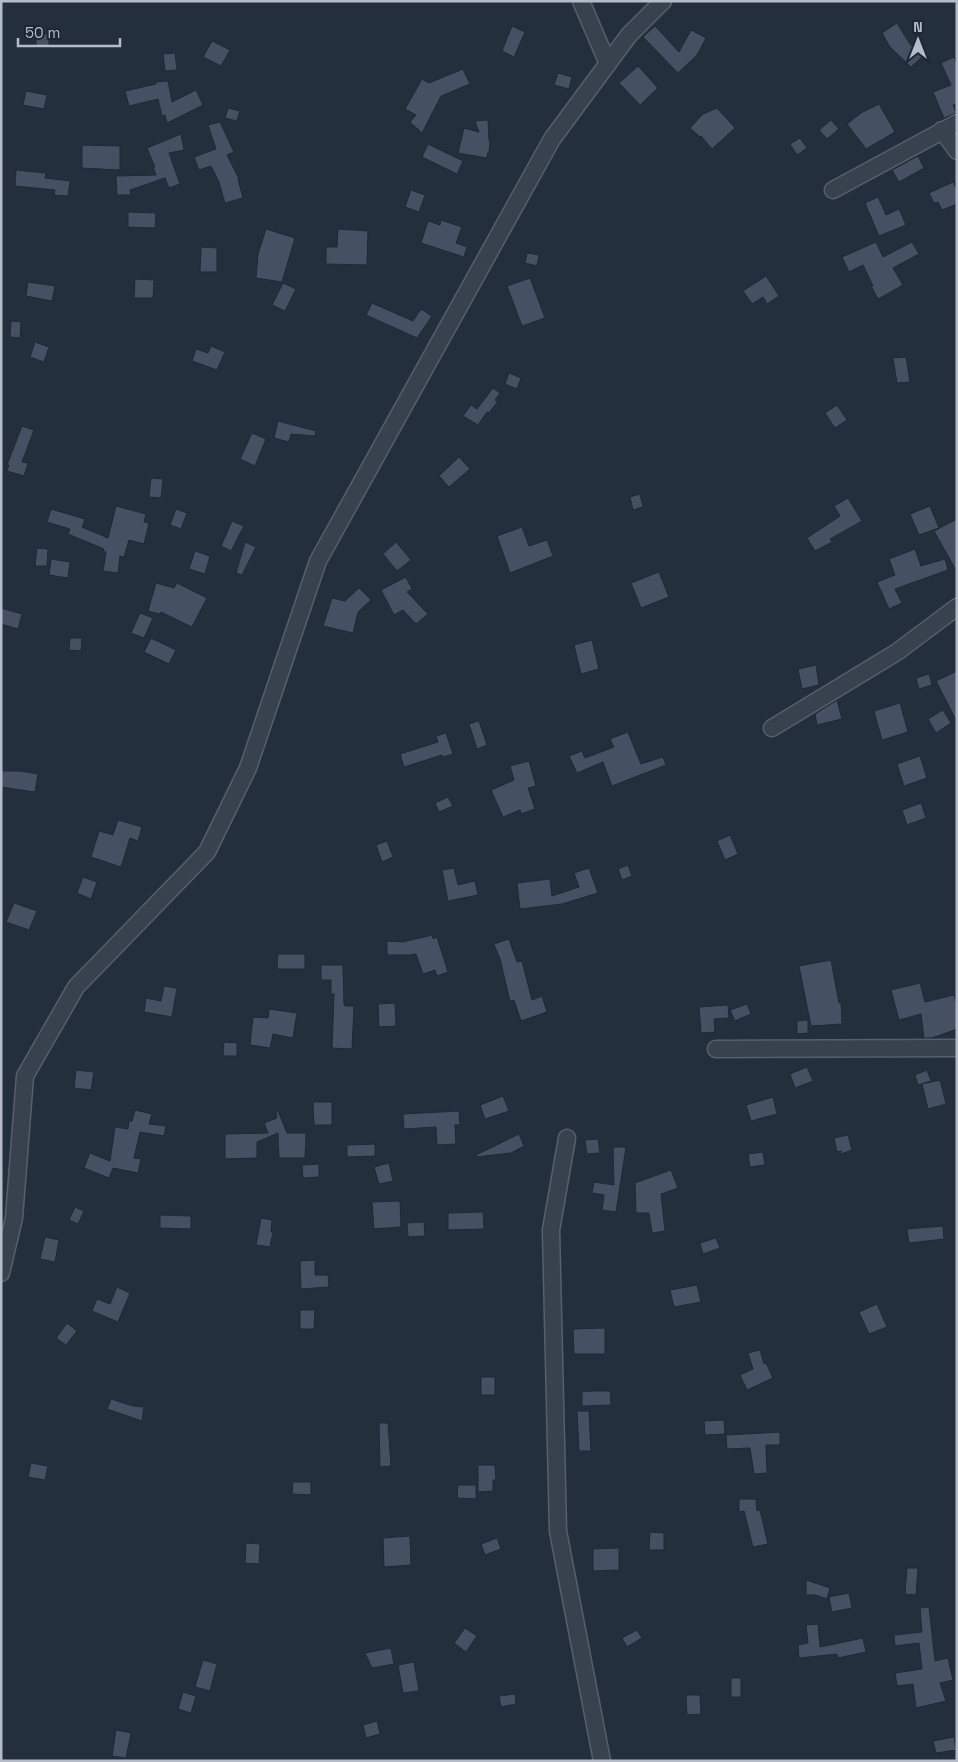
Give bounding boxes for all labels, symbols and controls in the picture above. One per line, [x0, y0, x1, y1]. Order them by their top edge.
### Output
scale bar [18, 15, 120, 47]
north arrow [893, 15, 943, 65]
text: N [913, 18, 923, 36]
text: 50 m [25, 23, 60, 42]

